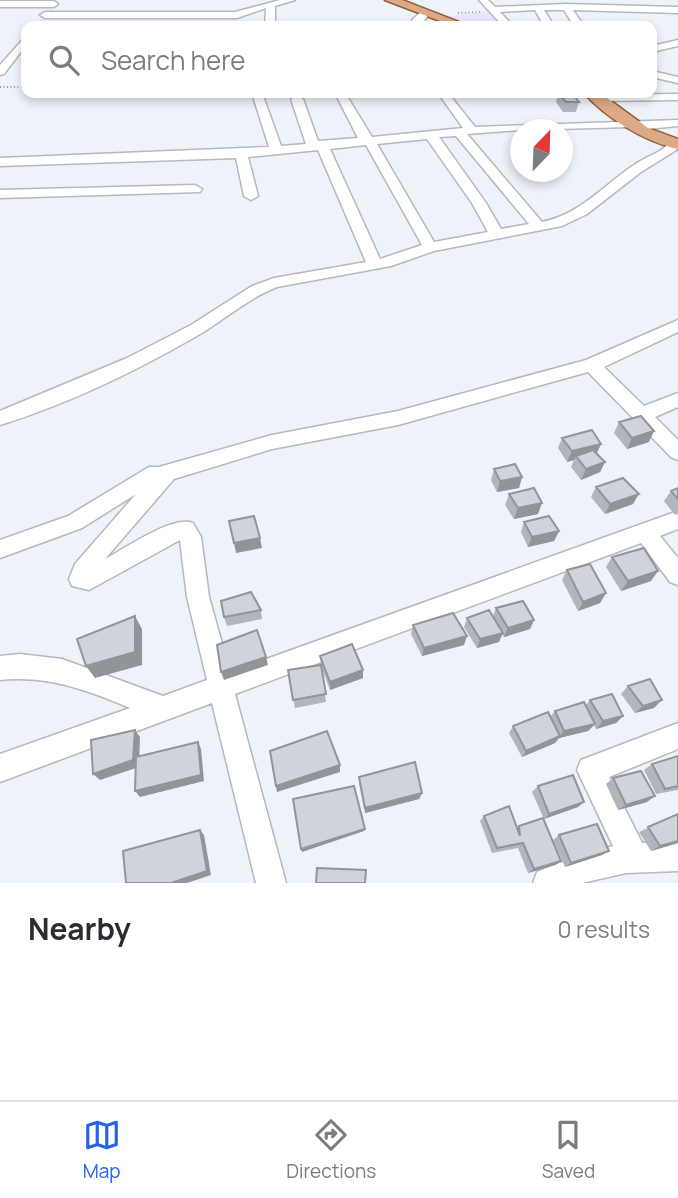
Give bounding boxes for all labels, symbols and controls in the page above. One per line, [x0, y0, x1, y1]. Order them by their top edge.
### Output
search box [21, 21, 657, 98]
icon: search [45, 41, 83, 79]
text: Search here [101, 42, 246, 78]
north arrow [510, 119, 573, 182]
text: Nearby [28, 908, 131, 949]
text: 0 results [557, 913, 650, 945]
tab: Map [83, 1116, 121, 1184]
tab: Directions [286, 1116, 376, 1184]
tab: Saved [542, 1116, 595, 1184]

